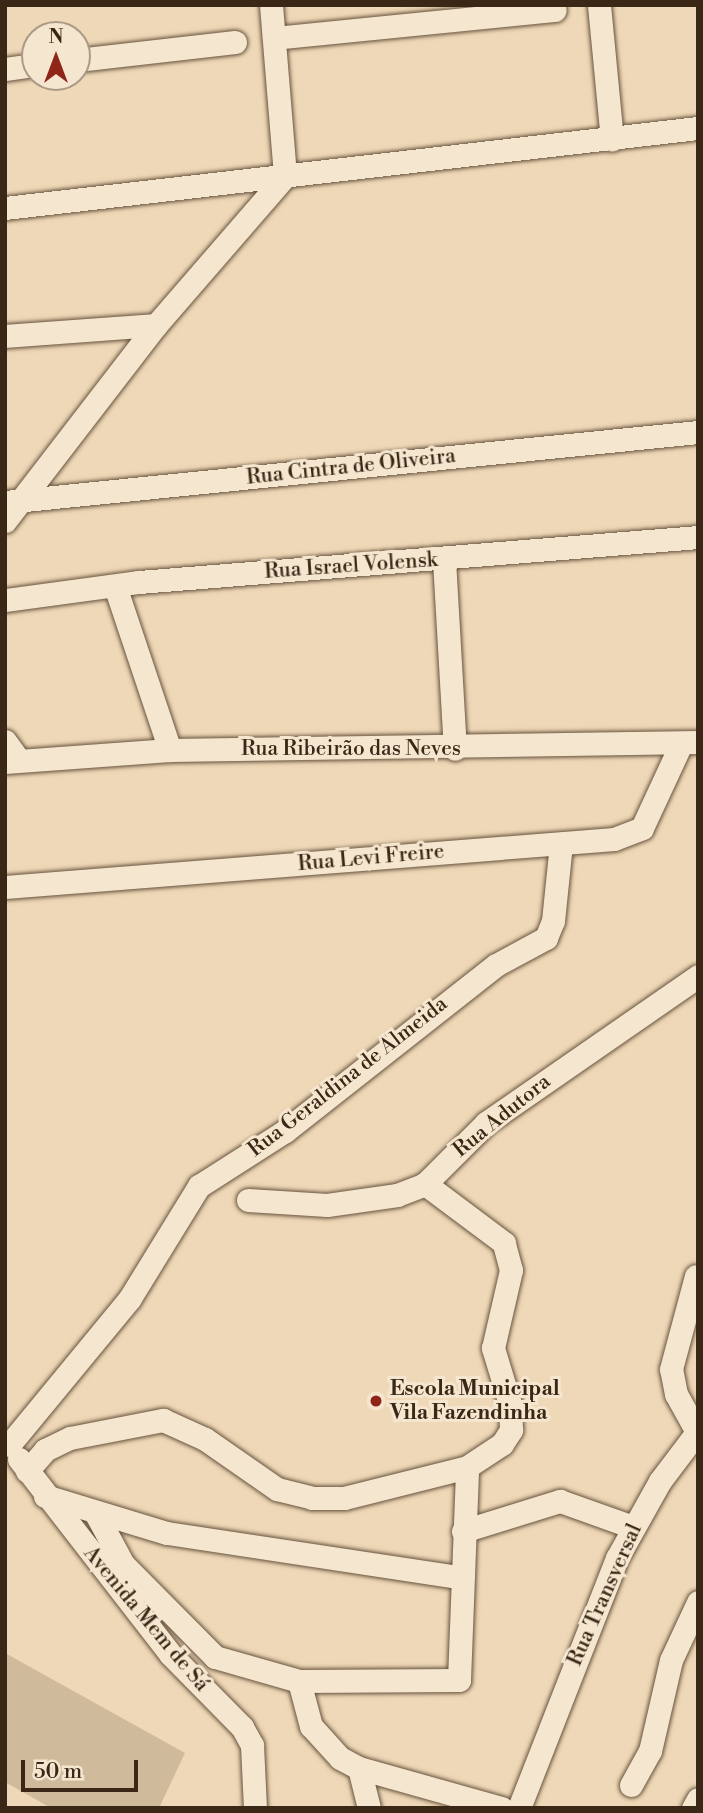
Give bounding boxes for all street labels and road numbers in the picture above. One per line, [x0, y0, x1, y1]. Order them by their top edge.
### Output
street label: Rua Cintra de Oliveira [245, 443, 457, 491]
street label: Rua Israel Volensk [263, 547, 439, 585]
street label: Rua Ribeirão das Neves [241, 736, 461, 762]
street label: Rua Levi Freire [297, 839, 445, 877]
street label: Rua Geraldina de Almeida [243, 991, 453, 1163]
street label: Rua Adutora [448, 1069, 556, 1163]
street label: Rua Transversal [562, 1520, 648, 1670]
street label: Avenida Mem de Sá [78, 1541, 214, 1697]

